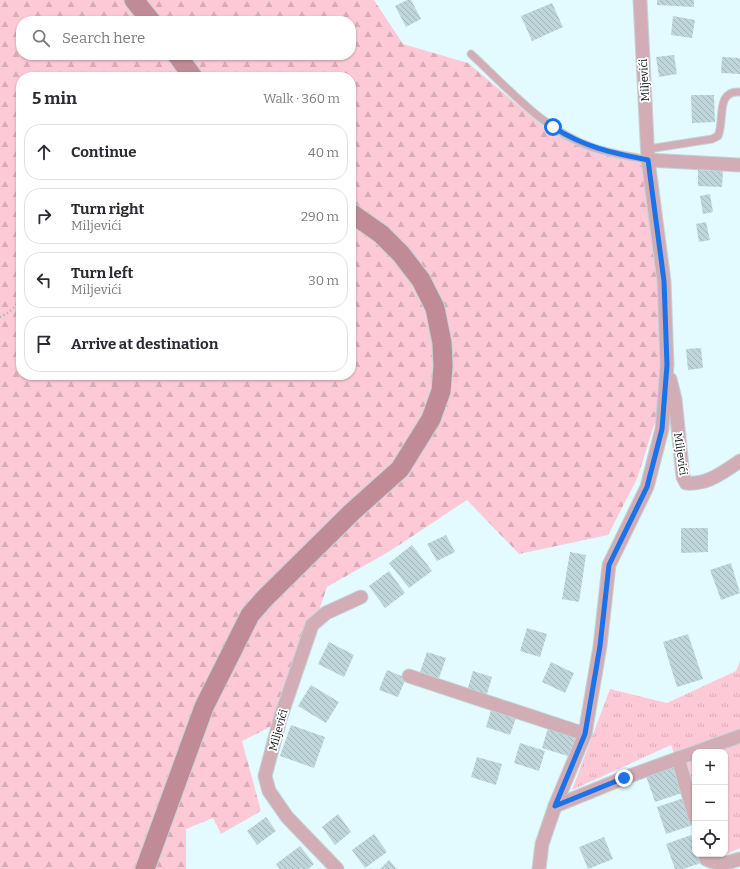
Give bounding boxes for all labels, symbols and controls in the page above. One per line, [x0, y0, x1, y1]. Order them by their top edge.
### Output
search box [16, 16, 356, 60]
icon: search [30, 27, 52, 49]
text: Search here [62, 29, 145, 47]
street label: Miljevići [637, 58, 652, 102]
text: 5 min [32, 88, 77, 109]
text: Walk · 360 m [263, 91, 340, 106]
route start [544, 118, 562, 136]
icon: ahead [33, 141, 55, 163]
text: Continue [71, 143, 137, 161]
text: 40 m [308, 145, 339, 160]
text: Turn right [71, 200, 144, 218]
icon: right [33, 205, 55, 227]
text: 290 m [301, 209, 339, 224]
text: Miljevići [71, 218, 122, 233]
text: Turn left [71, 264, 133, 282]
icon: left [33, 269, 55, 291]
text: 30 m [308, 273, 339, 288]
text: Miljevići [71, 282, 122, 297]
icon: arrive [33, 333, 55, 355]
text: Arrive at destination [71, 335, 218, 353]
street label: Miljevići [671, 432, 690, 477]
street label: Miljevići [266, 707, 291, 753]
map controls [692, 749, 728, 857]
button: + [692, 749, 728, 785]
route end [615, 769, 633, 787]
button: − [692, 785, 728, 821]
button: locate [692, 821, 728, 857]

